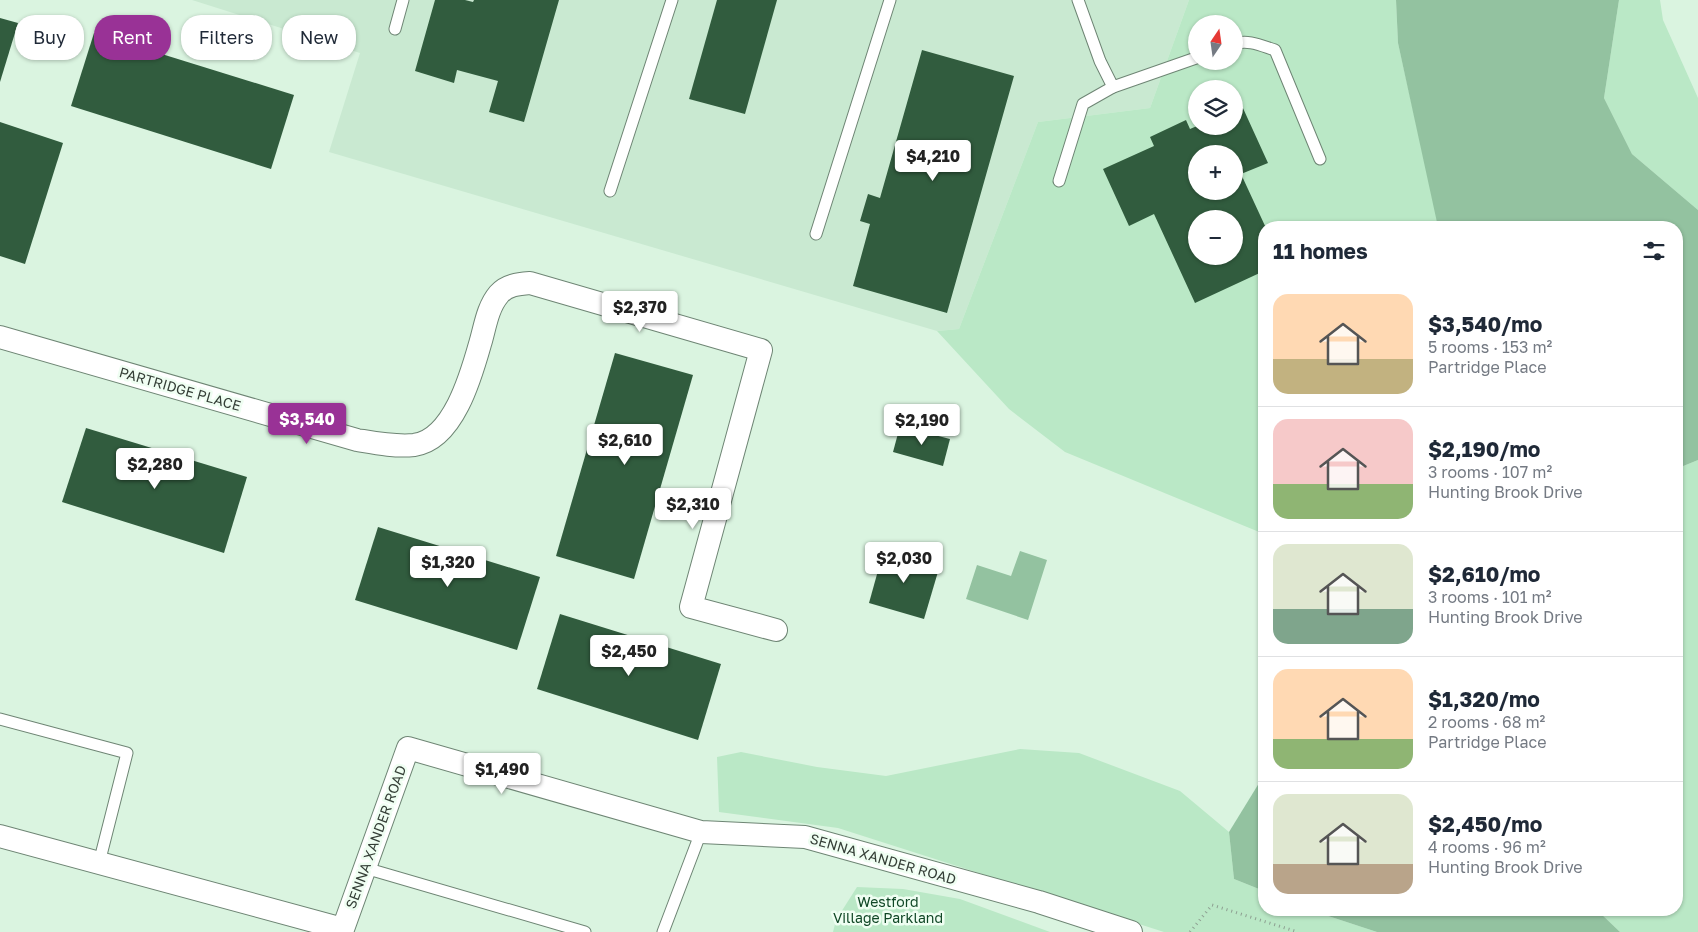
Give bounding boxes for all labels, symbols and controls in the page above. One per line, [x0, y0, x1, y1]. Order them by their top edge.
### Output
chip: Buy [15, 15, 84, 60]
chip: Rent [94, 15, 171, 60]
chip: Filters [181, 15, 272, 60]
chip: New [282, 15, 356, 60]
north arrow [1188, 15, 1242, 70]
map controls [1188, 15, 1243, 265]
button: layers [1188, 80, 1243, 135]
pin: $4,210 [892, 140, 974, 182]
button: + [1188, 145, 1243, 200]
text: $4,210 [906, 146, 960, 166]
button: − [1188, 210, 1243, 265]
icon: filters [1640, 237, 1668, 265]
text: 11 homes [1273, 238, 1368, 264]
pin: $2,370 [599, 290, 681, 333]
text: $2,370 [613, 297, 667, 317]
text: $3,540/mo [1428, 311, 1542, 337]
icon: home [1313, 314, 1373, 374]
text: 5 rooms · 153 m² [1428, 337, 1552, 357]
text: Partridge Place [1428, 357, 1546, 377]
street label: PARTRIDGE PLACE [117, 363, 243, 414]
pin: $3,540 [266, 402, 348, 445]
pin: $2,190 [881, 404, 963, 446]
text: $3,540 [279, 409, 335, 429]
text: $2,190 [895, 410, 949, 430]
pin: $2,610 [584, 424, 666, 466]
text: $2,610 [598, 430, 652, 450]
text: $2,190/mo [1428, 436, 1540, 462]
icon: home [1313, 439, 1373, 499]
pin: $2,280 [114, 448, 196, 490]
text: $2,280 [127, 454, 183, 474]
text: 3 rooms · 107 m² [1428, 462, 1552, 482]
text: Hunting Brook Drive [1428, 482, 1583, 502]
pin: $2,310 [652, 488, 734, 530]
text: $2,310 [666, 494, 720, 514]
pin: $2,030 [863, 542, 945, 584]
pin: $1,320 [407, 546, 489, 588]
text: $2,030 [876, 548, 932, 568]
text: $1,320 [421, 552, 475, 572]
text: $2,610/mo [1428, 561, 1540, 587]
icon: home [1313, 564, 1373, 624]
text: 3 rooms · 101 m² [1428, 587, 1551, 607]
text: Hunting Brook Drive [1428, 607, 1583, 627]
pin: $2,450 [588, 634, 670, 677]
text: $2,450 [601, 641, 657, 661]
text: $1,320/mo [1428, 686, 1540, 712]
icon: home [1313, 689, 1373, 749]
text: 2 rooms · 68 m² [1428, 712, 1545, 732]
text: Partridge Place [1428, 732, 1546, 752]
pin: $1,490 [461, 752, 543, 795]
text: $1,490 [475, 759, 529, 779]
street label: SENNA XANDER ROAD [342, 763, 409, 911]
text: $2,450/mo [1428, 811, 1542, 837]
icon: home [1313, 814, 1373, 874]
street label: SENNA XANDER ROAD [808, 829, 958, 888]
text: 4 rooms · 96 m² [1428, 837, 1546, 857]
text: Hunting Brook Drive [1428, 857, 1583, 877]
park label: Westford Village Parkland [833, 893, 943, 926]

